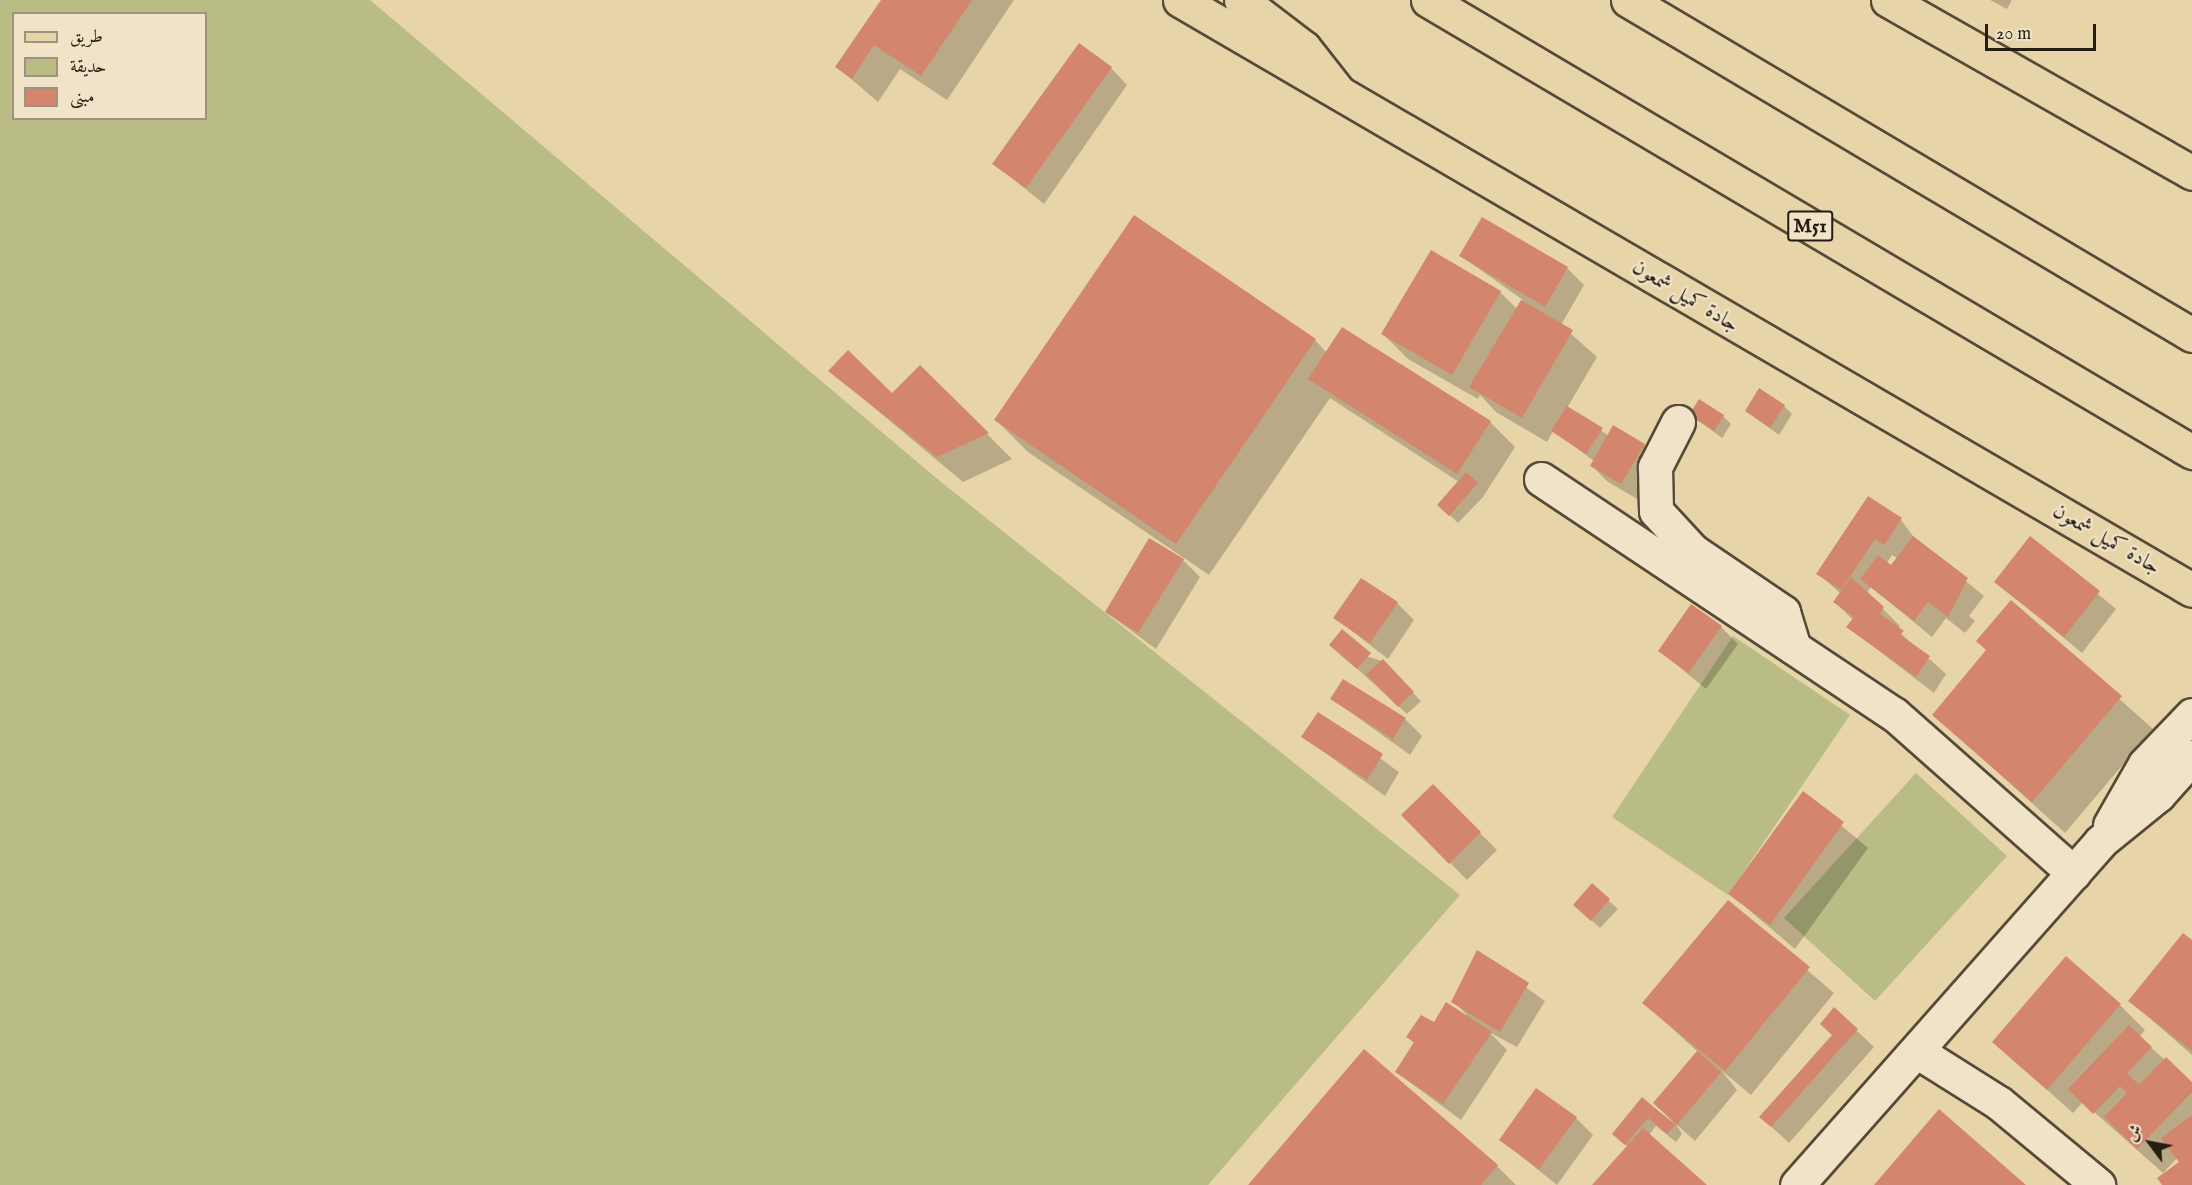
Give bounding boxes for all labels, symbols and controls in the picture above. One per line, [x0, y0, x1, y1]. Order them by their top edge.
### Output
legend [12, 12, 207, 120]
scale bar [1988, 12, 2099, 50]
text: 20 m [1996, 23, 2031, 46]
text: طريق [70, 26, 103, 49]
text: حديقة [70, 56, 106, 79]
text: مبنى [70, 86, 95, 109]
road number: M51 [1786, 209, 1834, 243]
street label: جادة كميل شمعون [1627, 255, 1743, 339]
street label: جادة كميل شمعون [2048, 499, 2164, 581]
north arrow [2120, 1113, 2180, 1173]
text: ش [2122, 1121, 2147, 1145]

